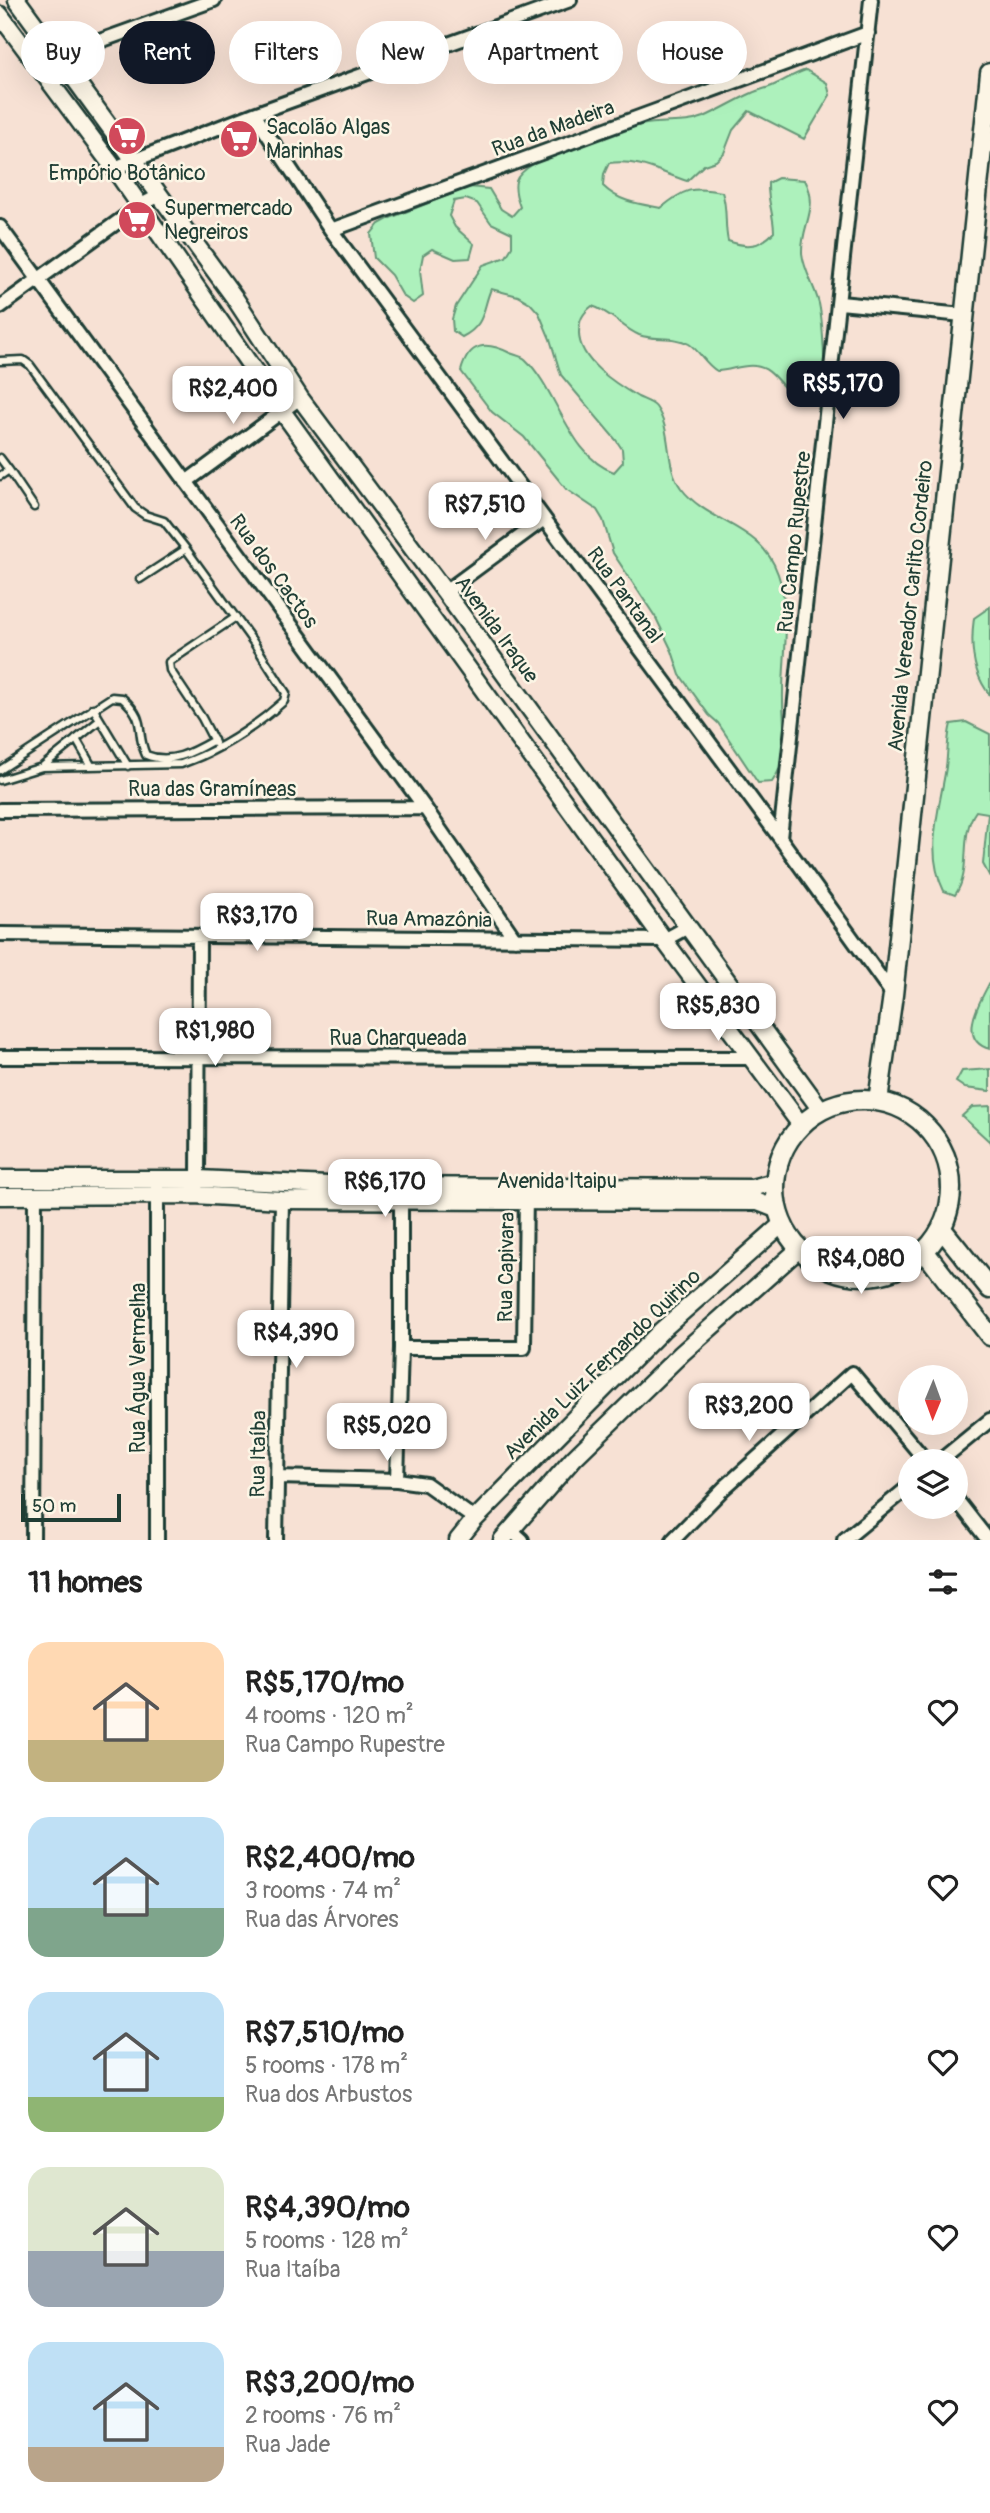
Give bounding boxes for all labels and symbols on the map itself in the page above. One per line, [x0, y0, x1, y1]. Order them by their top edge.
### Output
street label: Rua da Madeira [488, 94, 618, 163]
place label: Sacolão Algas Marinhas [266, 114, 391, 165]
supermarket icon: Empório Botânico [106, 115, 148, 157]
supermarket icon: Sacolão Algas Marinhas [218, 118, 260, 160]
place label: Empório Botânico [48, 160, 206, 187]
place label: Supermercado Negreiros [164, 195, 293, 246]
supermarket icon: Supermercado Negreiros [116, 199, 158, 241]
pin: R$5,170 [778, 362, 908, 421]
pin: R$2,400 [168, 366, 298, 426]
street label: Rua Campo Rupestre [772, 449, 818, 634]
street label: Avenida Vereador Carlito Cordeiro [882, 459, 939, 753]
pin: R$7,510 [420, 482, 550, 542]
street label: Rua dos Cactos [223, 509, 324, 634]
street label: Rua Pantanal [581, 542, 669, 649]
street label: Avenida Iraque [449, 570, 545, 689]
street label: Rua das Gramíneas [128, 776, 297, 803]
pin: R$3,170 [192, 894, 322, 953]
street label: Rua Amazônia [366, 905, 492, 934]
pin: R$5,830 [653, 984, 783, 1043]
pin: R$1,980 [150, 1009, 280, 1068]
street label: Rua Charqueada [329, 1025, 467, 1052]
pin: R$6,170 [320, 1160, 450, 1219]
street label: Avenida Itaipu [497, 1168, 617, 1195]
street label: Rua Capivara [492, 1212, 521, 1323]
pin: R$4,080 [796, 1236, 926, 1296]
street label: Avenida Luiz Fernando Quirino [498, 1263, 707, 1466]
street label: Rua Água Vermelha [125, 1283, 152, 1453]
pin: R$4,390 [231, 1310, 361, 1370]
north arrow [898, 1365, 968, 1435]
pin: R$3,200 [684, 1384, 814, 1443]
pin: R$5,020 [322, 1404, 452, 1463]
street label: Rua Itaíba [244, 1410, 273, 1498]
scale bar [21, 1491, 121, 1523]

